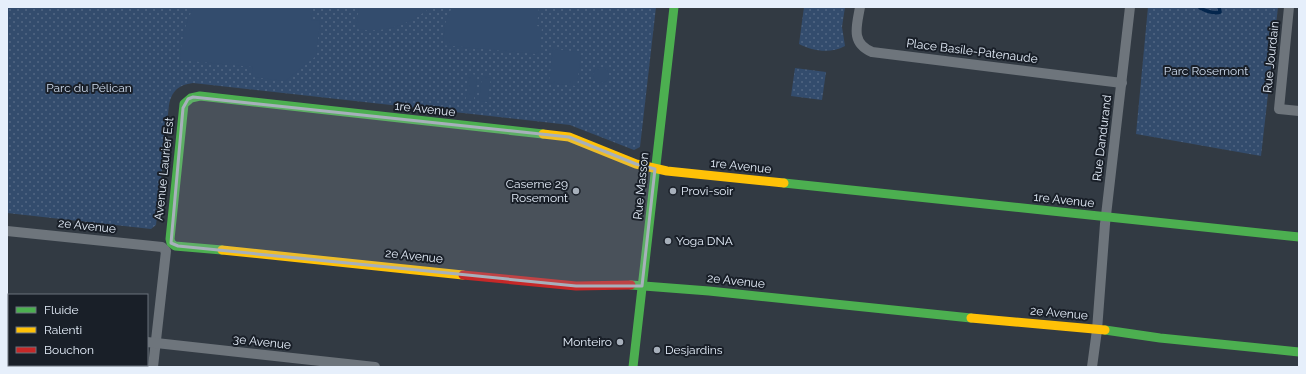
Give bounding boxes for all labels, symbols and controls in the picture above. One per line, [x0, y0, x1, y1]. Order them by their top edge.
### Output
street label: Rue Jourdain [1260, 20, 1282, 94]
street label: Place Basile-Patenaude [906, 36, 1038, 66]
park label: Parc Rosemont [1164, 64, 1248, 78]
park label: Parc du Pélican [46, 81, 132, 95]
street label: Rue Dandurand [1090, 94, 1114, 182]
street label: 1re Avenue [394, 99, 456, 119]
street label: Avenue Laurier Est [152, 117, 176, 221]
street label: Rue Masson [630, 152, 652, 220]
street label: 1re Avenue [710, 156, 772, 176]
place label: Caserne 29 Rosemont [506, 177, 568, 205]
place label: Provi-soir [681, 184, 734, 198]
marker: Caserne 29 Rosemont [571, 186, 581, 196]
marker: Provi-soir [668, 186, 678, 196]
street label: 1re Avenue [1033, 190, 1095, 210]
street label: 2e Avenue [57, 216, 117, 236]
place label: Yoga DNA [676, 234, 733, 248]
marker: Yoga DNA [663, 236, 673, 246]
street label: 2e Avenue [384, 246, 444, 266]
street label: 2e Avenue [706, 271, 766, 291]
legend [8, 294, 148, 366]
text: Fluide [44, 303, 79, 317]
street label: 2e Avenue [1029, 303, 1089, 323]
text: Ralenti [44, 323, 82, 337]
street label: 3e Avenue [232, 332, 292, 352]
place label: Monteiro [563, 335, 612, 349]
marker: Monteiro [615, 337, 625, 347]
text: Bouchon [44, 343, 94, 357]
place label: Desjardins [665, 343, 723, 357]
marker: Desjardins [652, 345, 662, 355]

